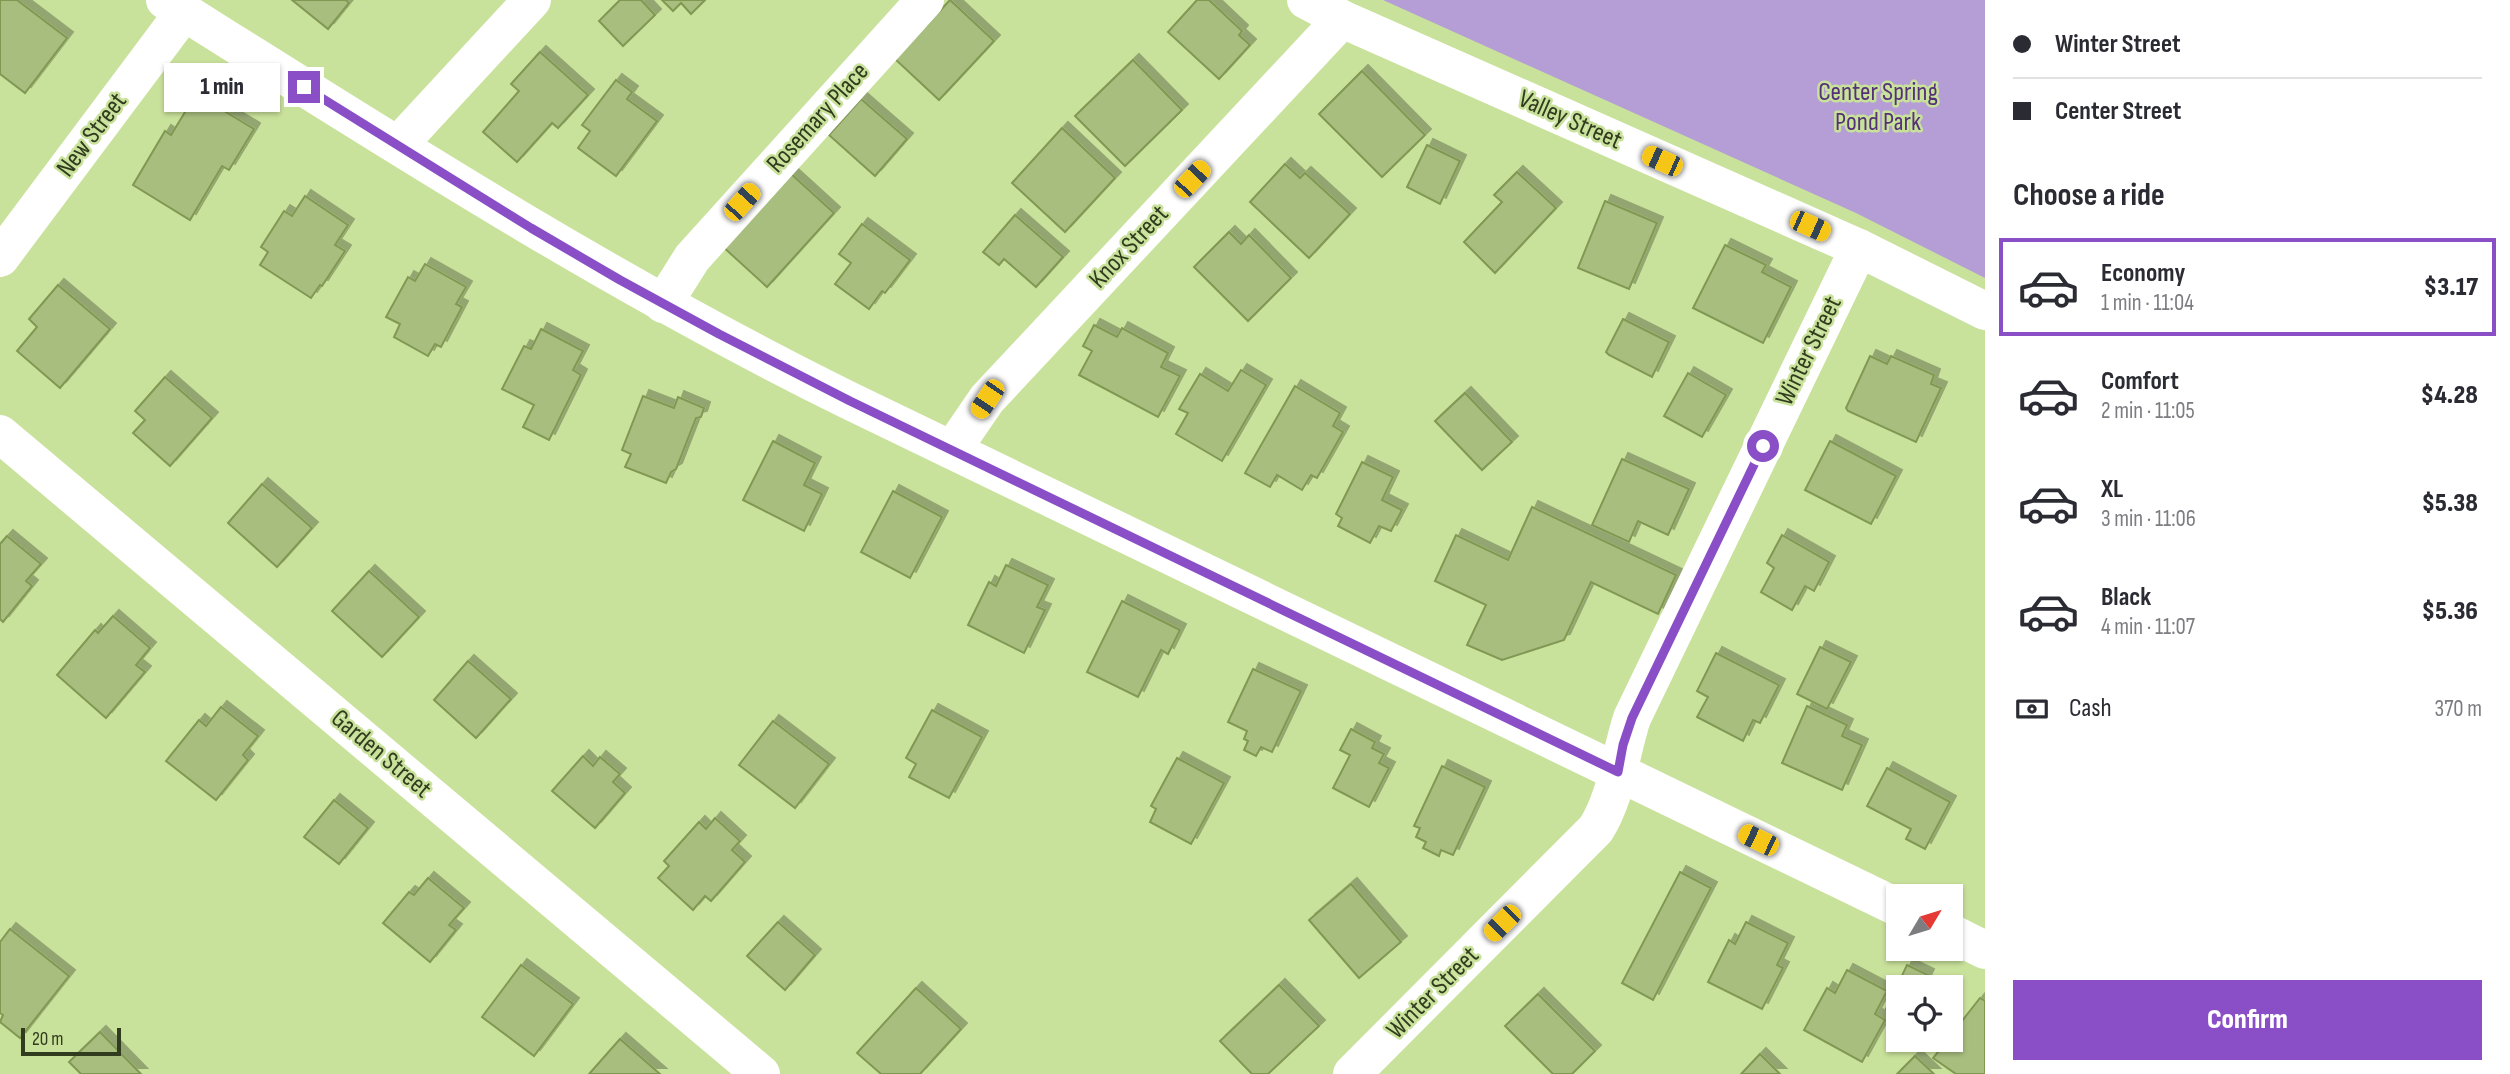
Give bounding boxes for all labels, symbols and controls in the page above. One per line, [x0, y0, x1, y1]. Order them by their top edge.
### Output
text: Winter Street [2055, 29, 2181, 60]
street label: Rosemary Place [761, 57, 875, 179]
callout: 1 min [164, 62, 280, 112]
route end [288, 71, 320, 103]
text: 1 min [200, 73, 244, 101]
park label: Center Spring Pond Park [1818, 77, 1938, 138]
street label: Valley Street [1514, 83, 1627, 157]
street label: New Street [50, 87, 134, 183]
text: Center Street [2055, 96, 2181, 127]
car [1639, 143, 1686, 179]
car [1170, 156, 1215, 202]
text: Choose a ride [2013, 176, 2165, 215]
car [721, 179, 764, 225]
street label: Knox Street [1083, 199, 1175, 295]
car [1787, 208, 1834, 244]
icon: car [2017, 256, 2080, 319]
text: Economy [2101, 258, 2185, 289]
text: $3.17 [2424, 272, 2478, 303]
text: 1 min · 11:04 [2101, 289, 2194, 317]
street label: Winter Street [1769, 291, 1849, 411]
icon: car [2017, 364, 2080, 427]
text: Comfort [2101, 366, 2179, 397]
car [967, 376, 1008, 422]
text: $4.28 [2421, 380, 2478, 411]
text: 2 min · 11:05 [2101, 397, 2195, 425]
route start [1747, 430, 1779, 462]
icon: car [2017, 472, 2080, 535]
text: XL [2101, 474, 2123, 505]
text: $5.38 [2422, 488, 2478, 519]
text: 3 min · 11:06 [2101, 505, 2196, 533]
icon: car [2017, 580, 2080, 643]
text: Black [2101, 582, 2151, 613]
text: $5.36 [2422, 596, 2478, 627]
text: 4 min · 11:07 [2101, 613, 2195, 641]
icon: cash [2013, 690, 2051, 728]
text: Cash [2069, 693, 2112, 724]
text: 370 m [2435, 695, 2482, 723]
street label: Garden Street [325, 703, 437, 805]
car [1735, 821, 1782, 859]
north arrow [1886, 884, 1964, 961]
map controls [1886, 884, 1963, 1052]
car [1480, 901, 1525, 945]
street label: Winter Street [1380, 940, 1486, 1046]
button: locate [1886, 975, 1963, 1052]
button: Confirm [2013, 980, 2482, 1060]
scale bar [21, 1025, 121, 1057]
text: 20 m [32, 1028, 64, 1051]

